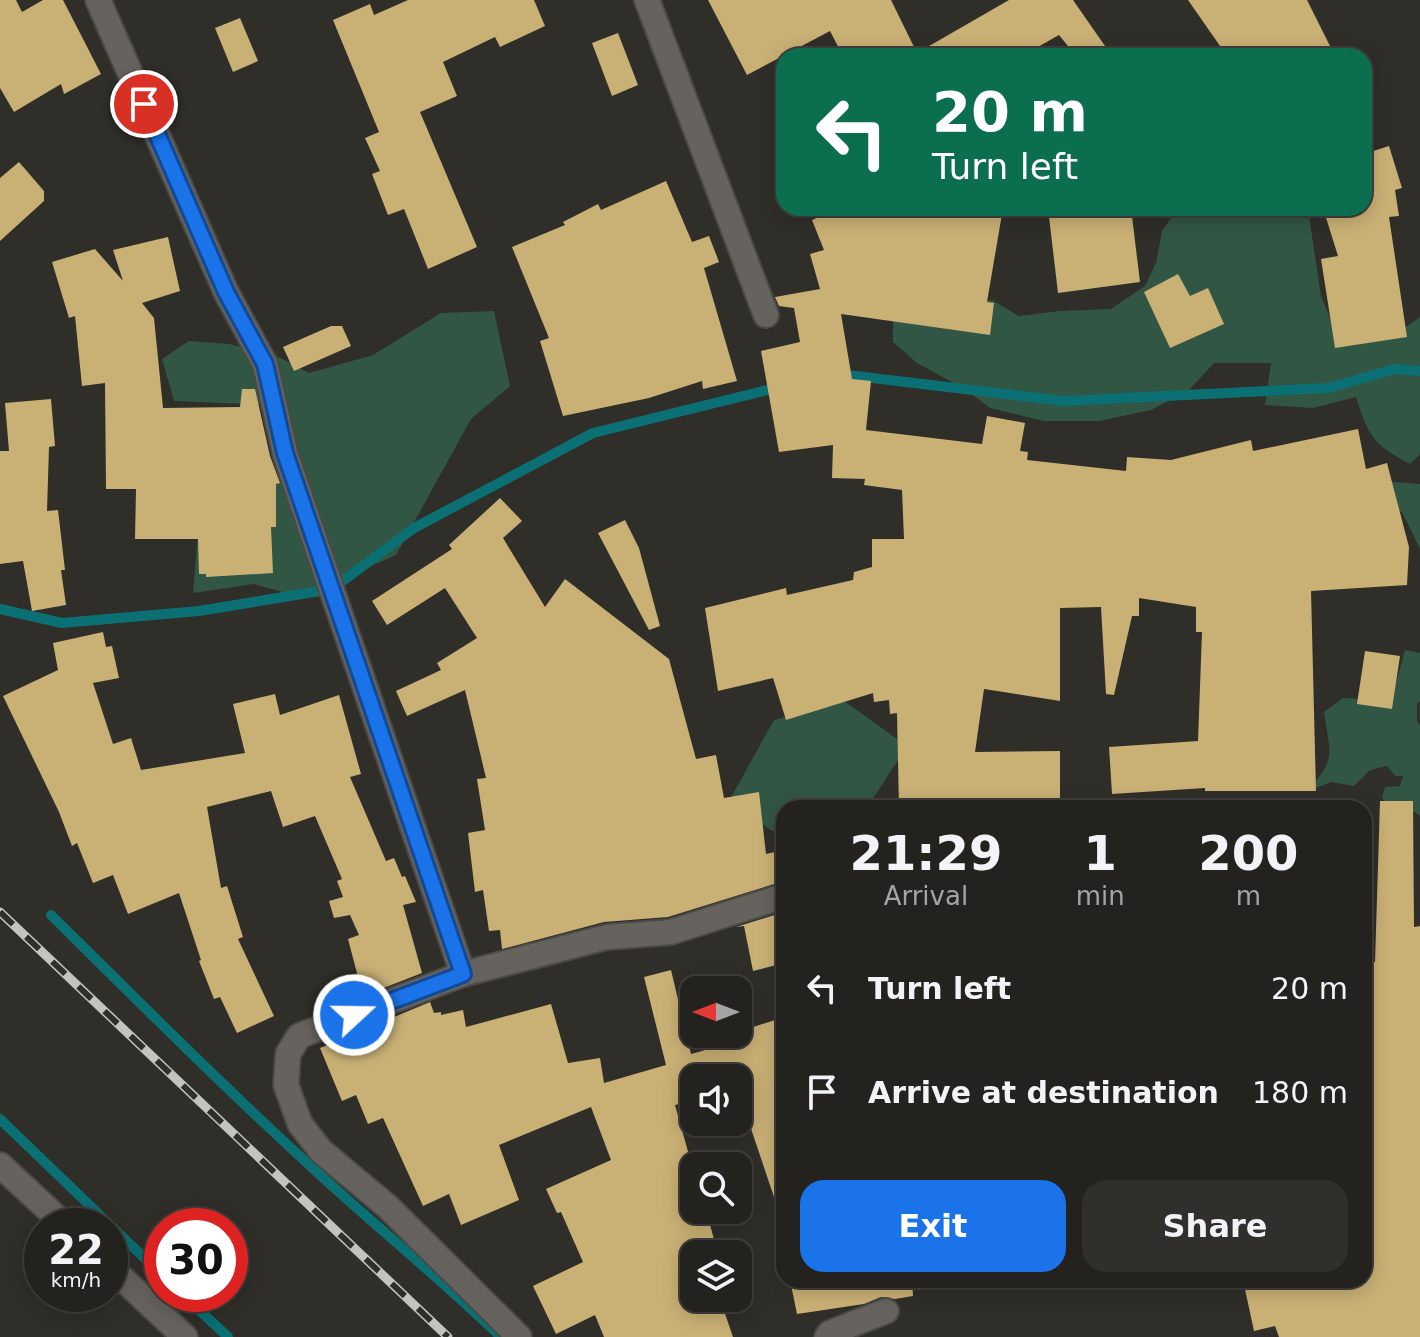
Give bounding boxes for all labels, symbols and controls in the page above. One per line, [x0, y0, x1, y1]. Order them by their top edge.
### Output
pin [110, 70, 178, 138]
text: 20 m [932, 79, 1088, 144]
icon: left [800, 80, 904, 184]
icon: arrive [122, 82, 166, 126]
text: Turn left [932, 146, 1078, 187]
text: 21:29 [849, 825, 1002, 881]
text: 1 [1084, 825, 1117, 881]
text: 200 [1198, 825, 1298, 881]
text: Arrival [884, 881, 968, 911]
text: min [1076, 881, 1125, 911]
text: m [1236, 881, 1261, 911]
icon: left [800, 966, 844, 1010]
text: Turn left [868, 971, 1011, 1006]
text: 20 m [1271, 971, 1348, 1006]
position arrow [312, 973, 396, 1057]
north arrow [680, 976, 752, 1048]
map controls [680, 976, 752, 1312]
button: sound [680, 1064, 752, 1136]
icon: arrive [800, 1070, 844, 1114]
text: Arrive at destination [868, 1075, 1219, 1110]
text: 180 m [1252, 1075, 1348, 1110]
button: search [680, 1152, 752, 1224]
button: Exit [800, 1180, 1066, 1272]
button: Share [1082, 1180, 1348, 1272]
speed limit sign: 30 [144, 1208, 248, 1312]
text: 22 [48, 1227, 104, 1273]
button: layers [680, 1240, 752, 1312]
text: km/h [51, 1268, 101, 1292]

